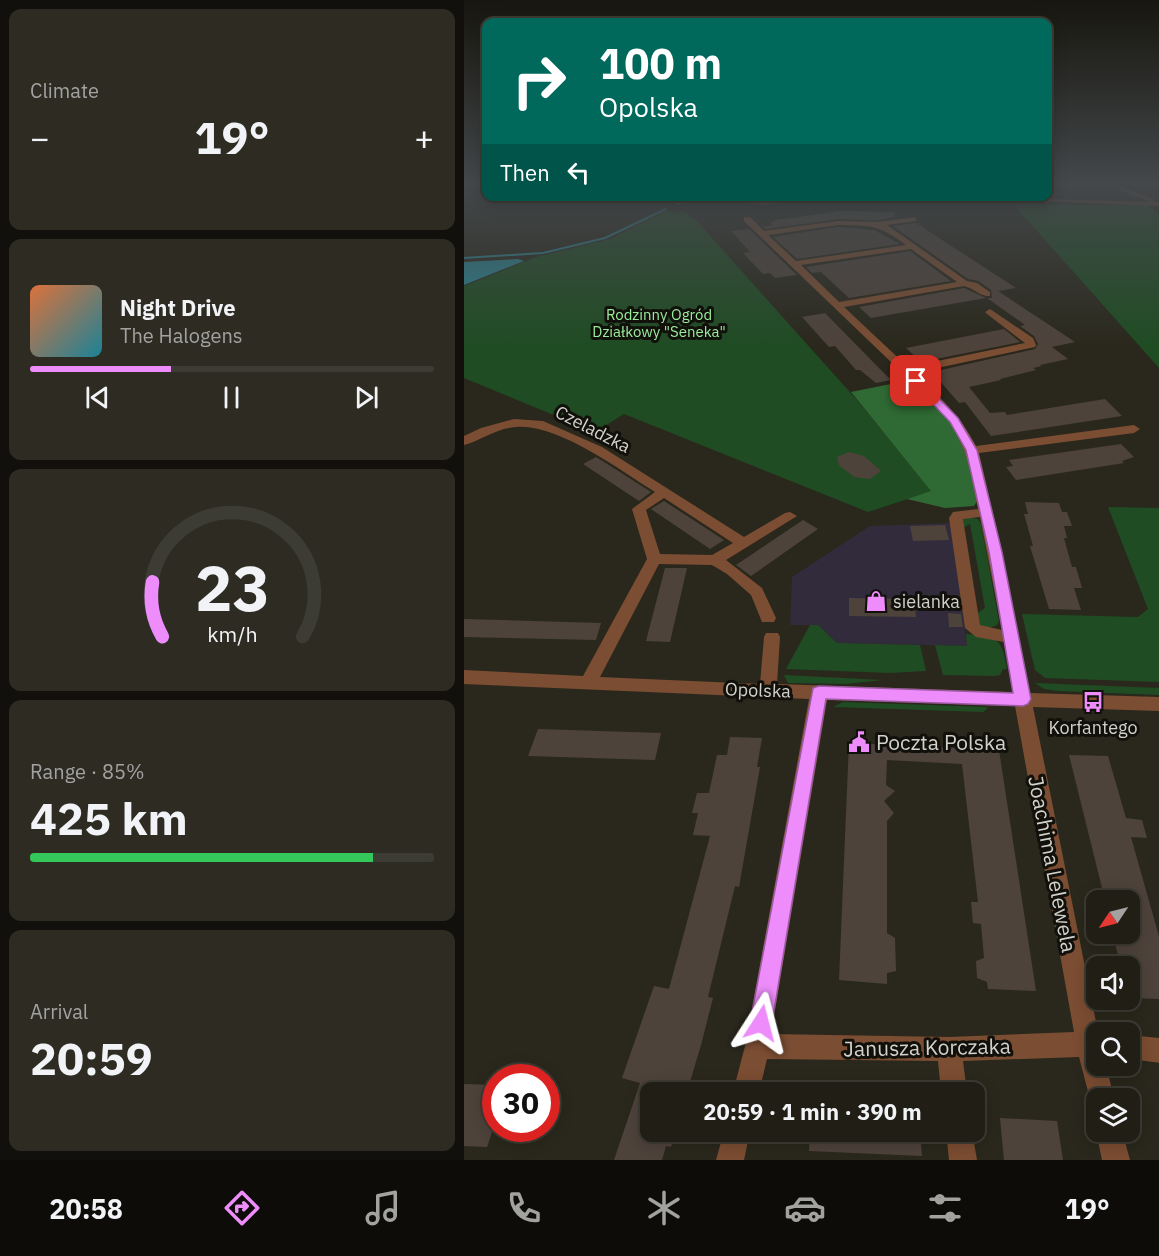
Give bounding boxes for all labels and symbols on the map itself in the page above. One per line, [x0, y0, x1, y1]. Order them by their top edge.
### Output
park label: Rodzinny Ogród Działkowy "Seneka" [592, 305, 726, 341]
pin [890, 355, 941, 406]
street label: Czeladzka [551, 400, 635, 458]
shop icon: sielanka [864, 589, 888, 613]
place label: sielanka [893, 590, 960, 613]
street label: Opolska [725, 677, 792, 703]
bus stop icon: Korfantego [1081, 690, 1105, 714]
place label: Korfantego [1049, 716, 1138, 739]
place label: Poczta Polska [876, 728, 1006, 756]
public building icon: Poczta Polska [847, 730, 871, 754]
street label: Joachima Lelewela [1022, 773, 1084, 955]
north arrow [1086, 890, 1140, 944]
position arrow [729, 991, 793, 1055]
street label: Janusza Korczaka [843, 1032, 1011, 1062]
speed limit sign: 30 [482, 1064, 560, 1142]

